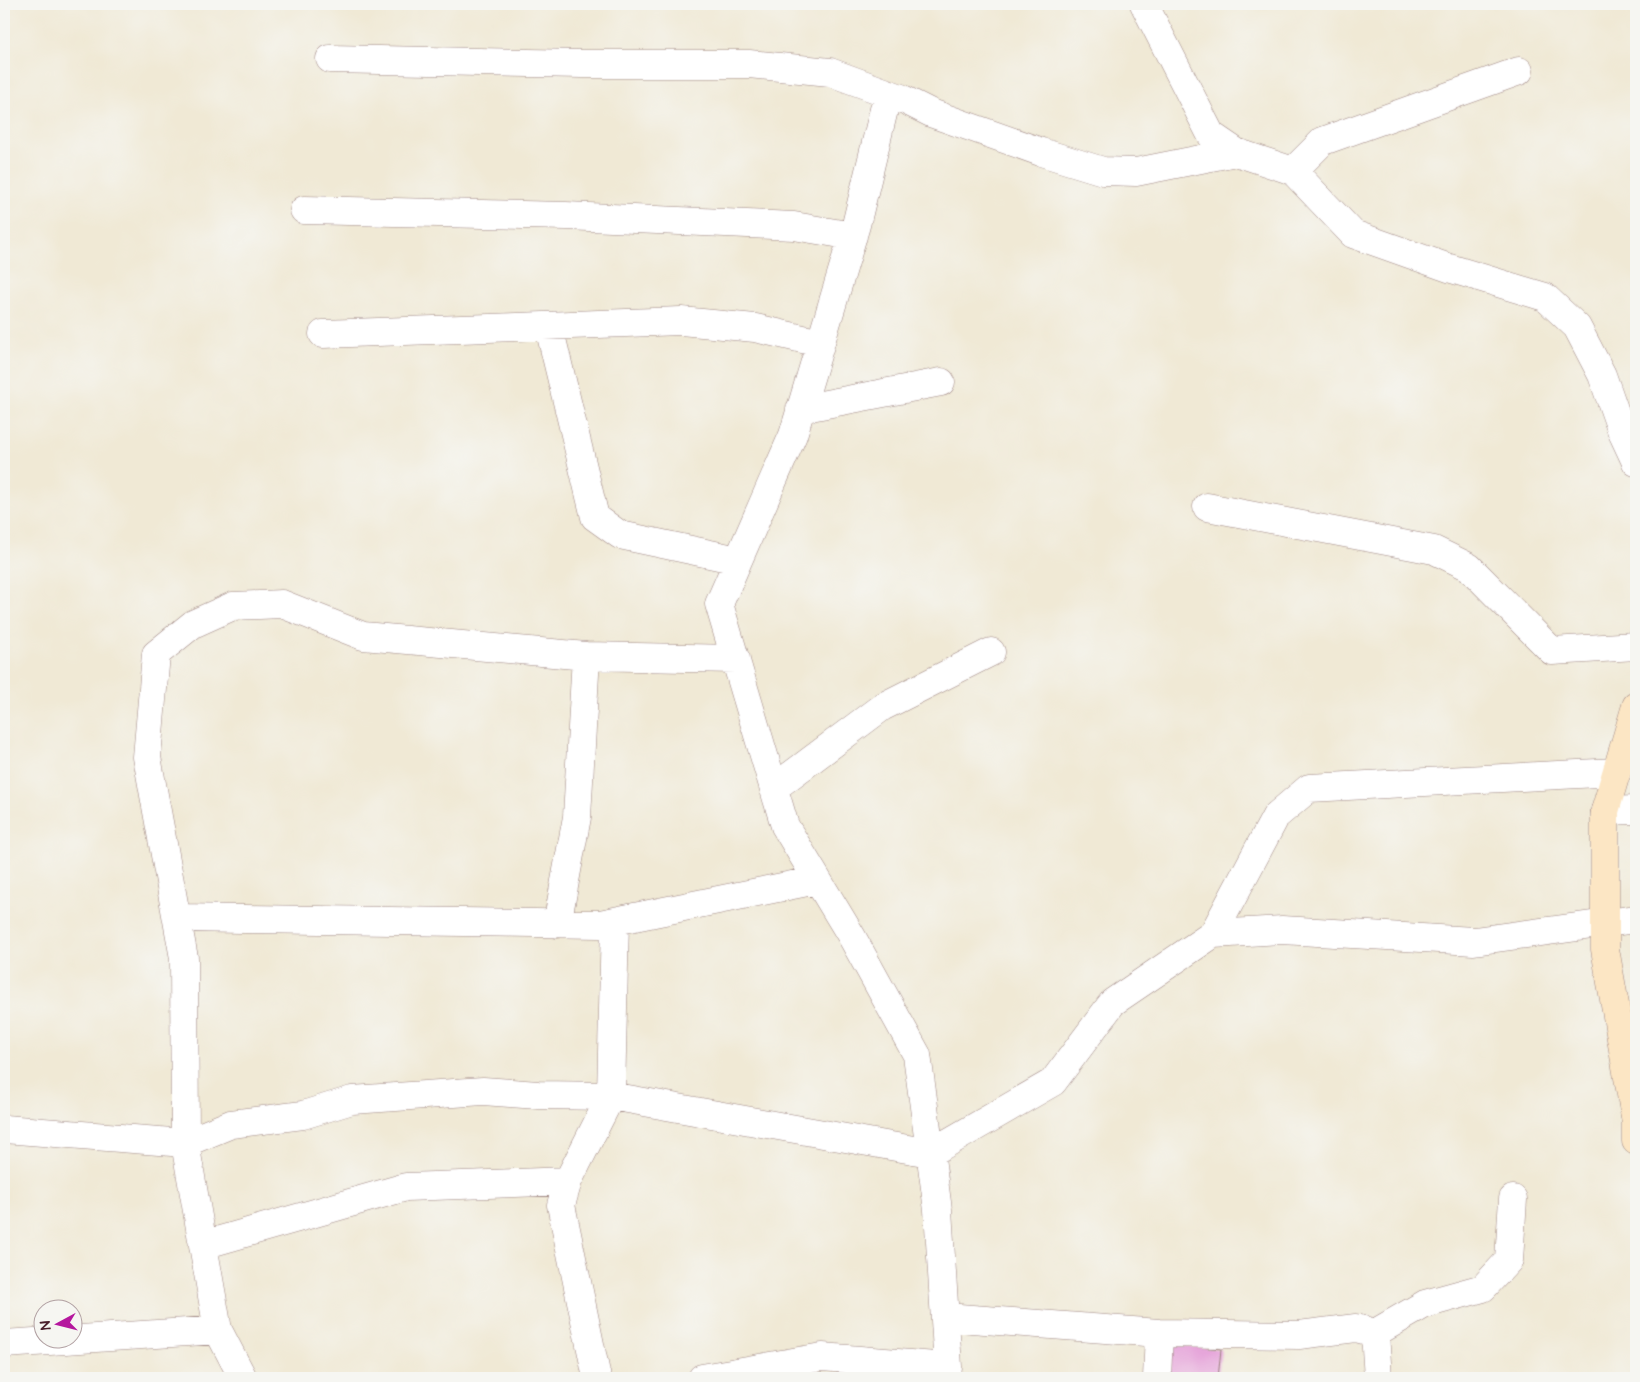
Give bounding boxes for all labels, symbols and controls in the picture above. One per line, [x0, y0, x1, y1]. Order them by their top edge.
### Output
north arrow [32, 1300, 82, 1350]
text: N [36, 1320, 57, 1331]

